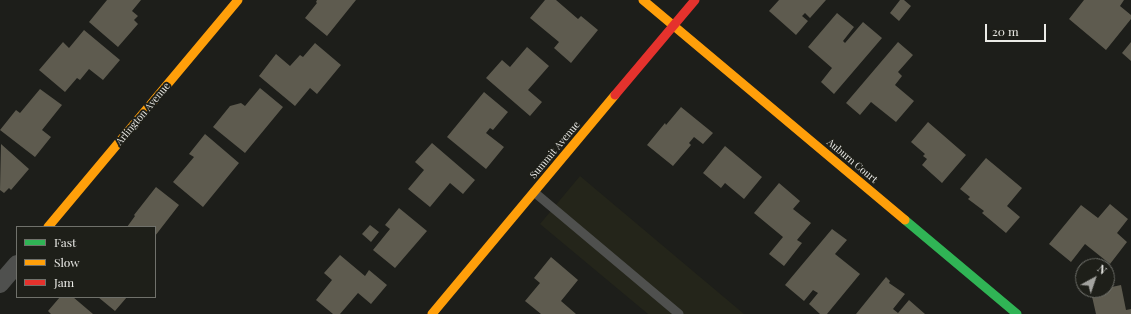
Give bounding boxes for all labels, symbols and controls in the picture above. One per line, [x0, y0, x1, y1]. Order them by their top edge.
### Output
scale bar [987, 16, 1048, 42]
text: 20 m [992, 23, 1019, 39]
street label: Arlington Avenue [113, 80, 173, 148]
street label: Summit Avenue [528, 119, 582, 181]
street label: Auburn Court [824, 136, 880, 186]
legend [16, 226, 156, 298]
text: Fast [54, 234, 76, 250]
text: Slow [54, 254, 80, 270]
north arrow [1075, 258, 1115, 298]
text: N [1095, 261, 1110, 277]
text: Jam [54, 274, 74, 290]

